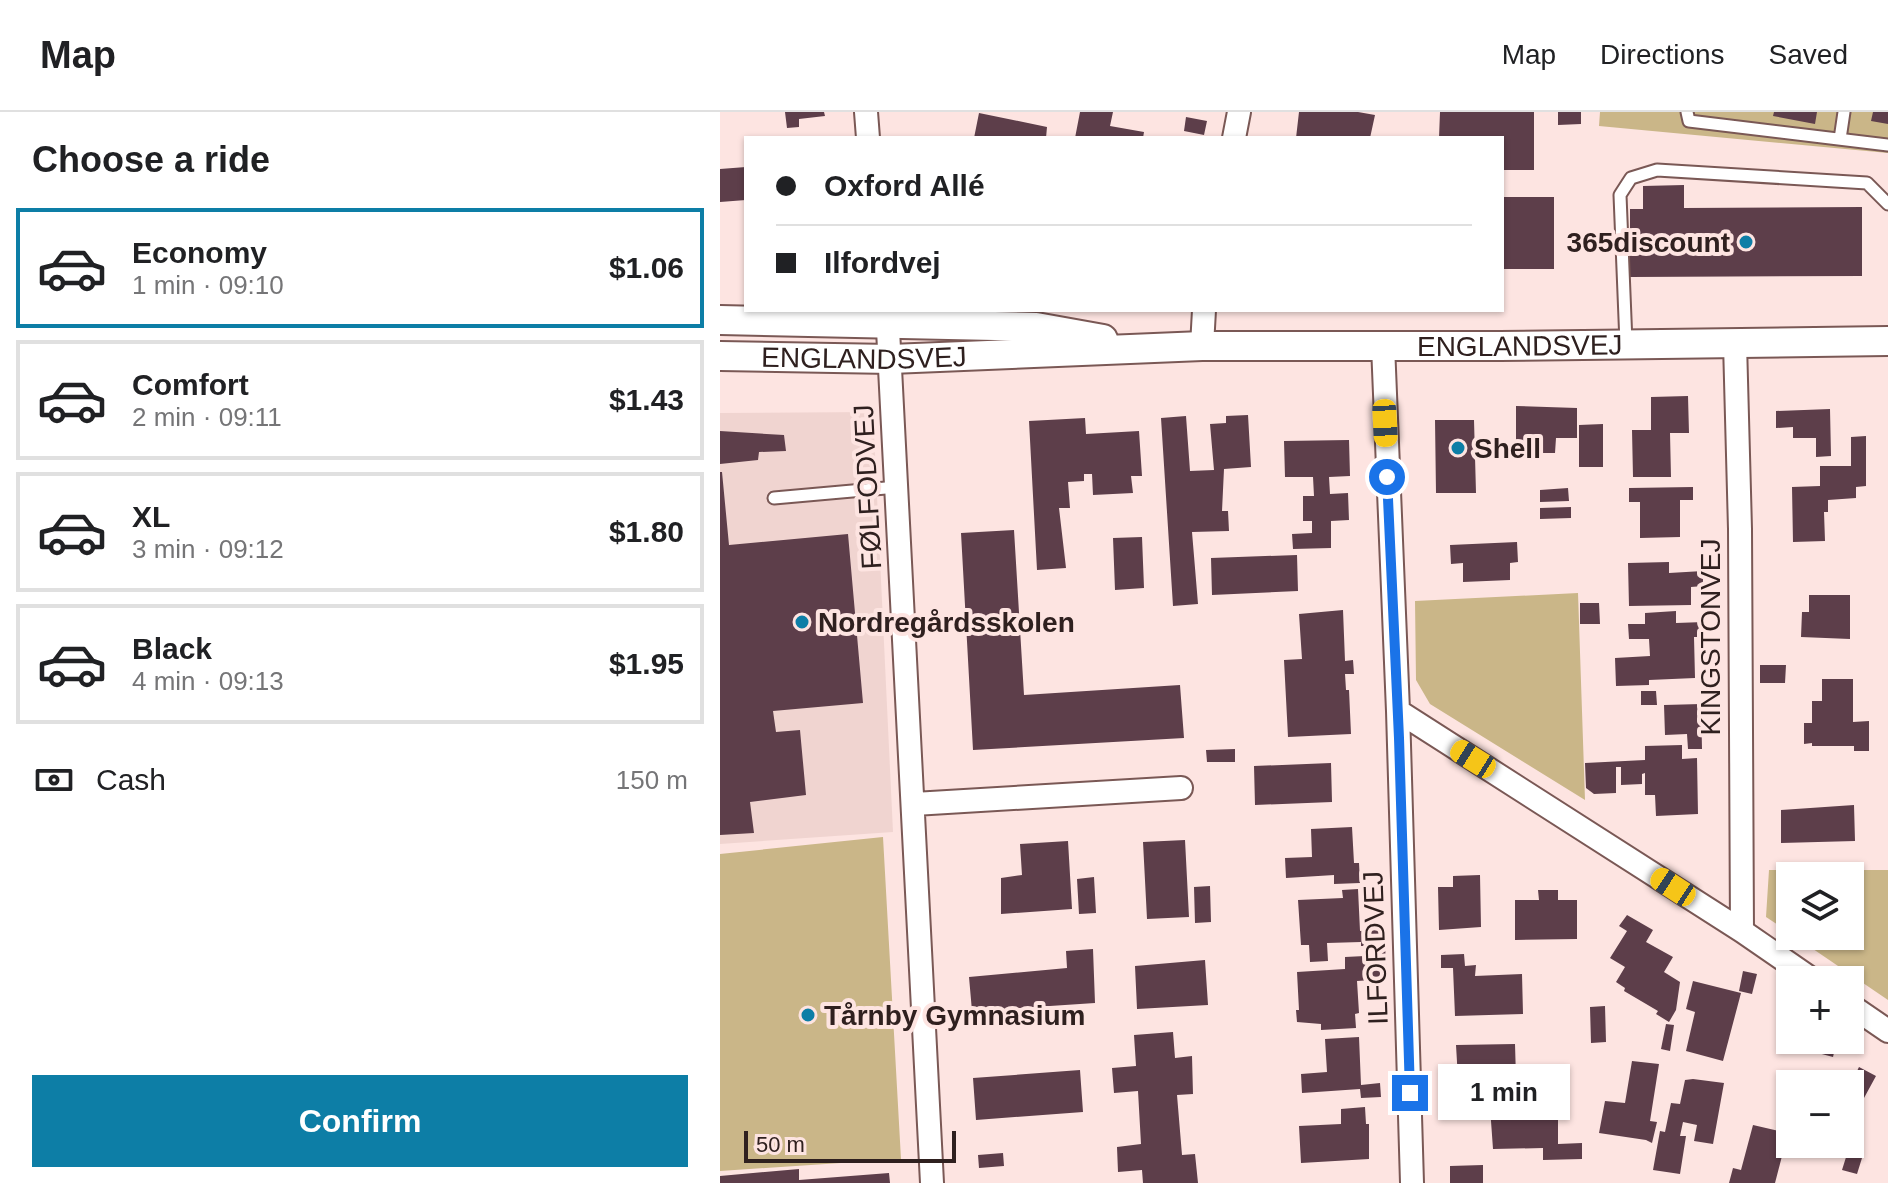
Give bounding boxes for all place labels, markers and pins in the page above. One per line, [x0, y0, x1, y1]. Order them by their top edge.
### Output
place label: 365discount [1567, 227, 1730, 258]
marker: 365discount [1737, 233, 1755, 251]
place label: Shell [1474, 433, 1541, 464]
marker: Shell [1449, 439, 1467, 457]
place label: Nordregårdsskolen [818, 607, 1075, 638]
marker: Nordregårdsskolen [793, 613, 811, 631]
place label: Tårnby Gymnasium [824, 1000, 1085, 1031]
marker: Tårnby Gymnasium [799, 1006, 817, 1024]

